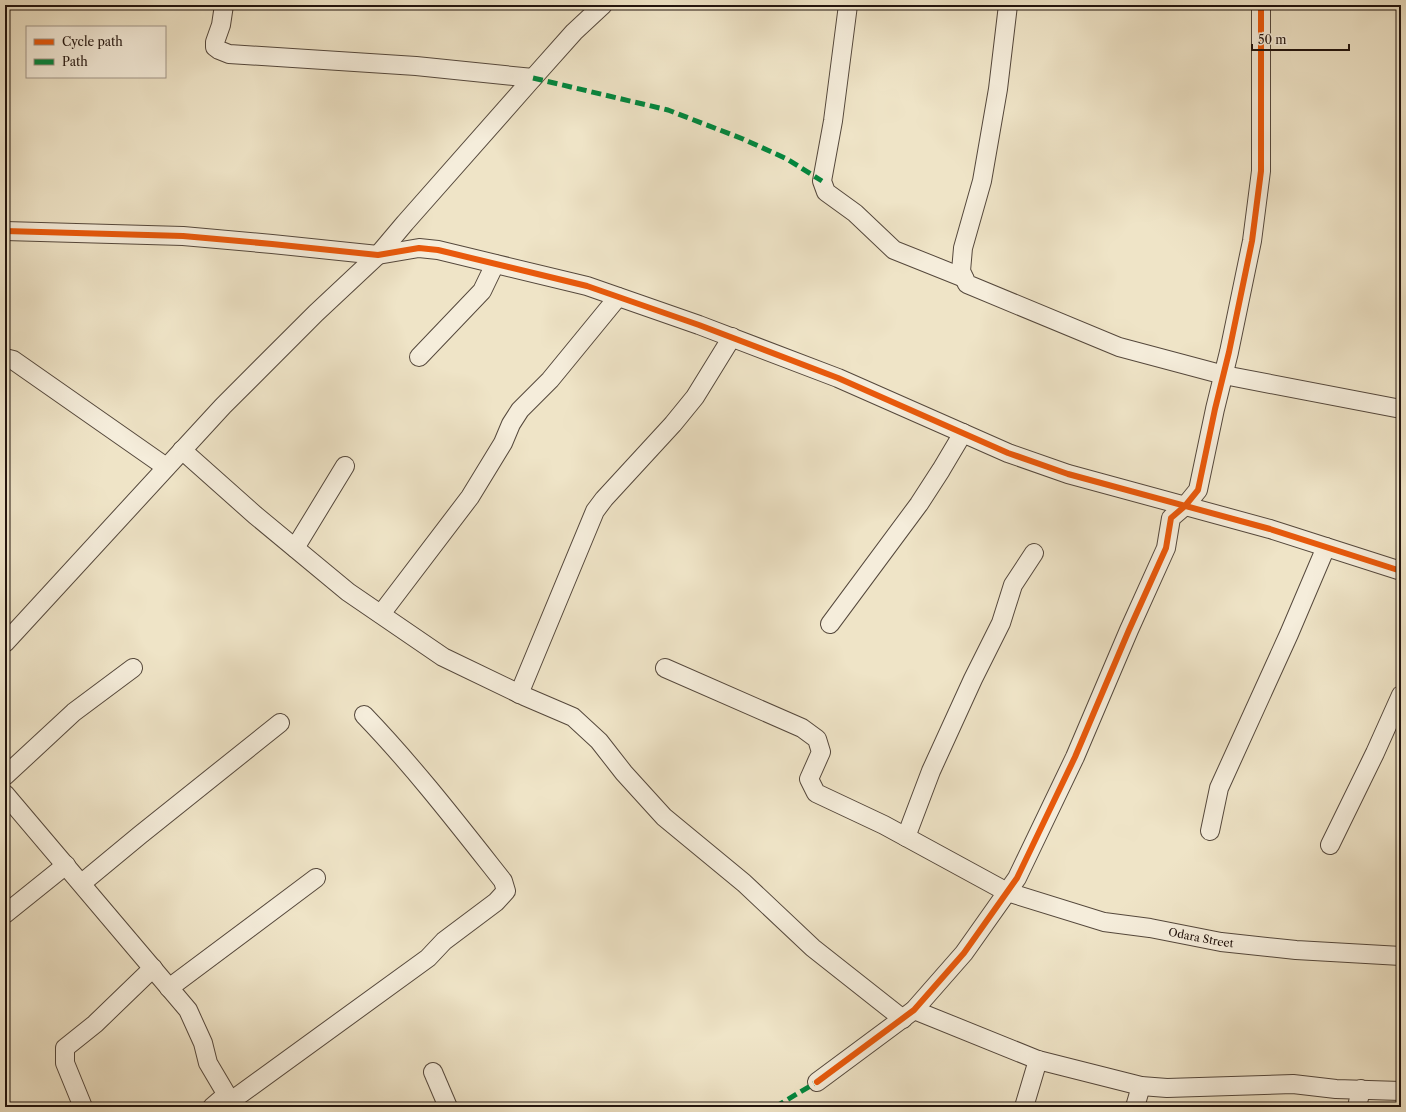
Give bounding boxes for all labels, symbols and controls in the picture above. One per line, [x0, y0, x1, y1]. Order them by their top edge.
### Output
legend [26, 26, 166, 78]
scale bar [1252, 26, 1349, 52]
text: 50 m [1258, 32, 1287, 47]
text: Cycle path [62, 34, 123, 49]
text: Path [62, 54, 88, 69]
street label: Odara Street [1167, 925, 1234, 950]

